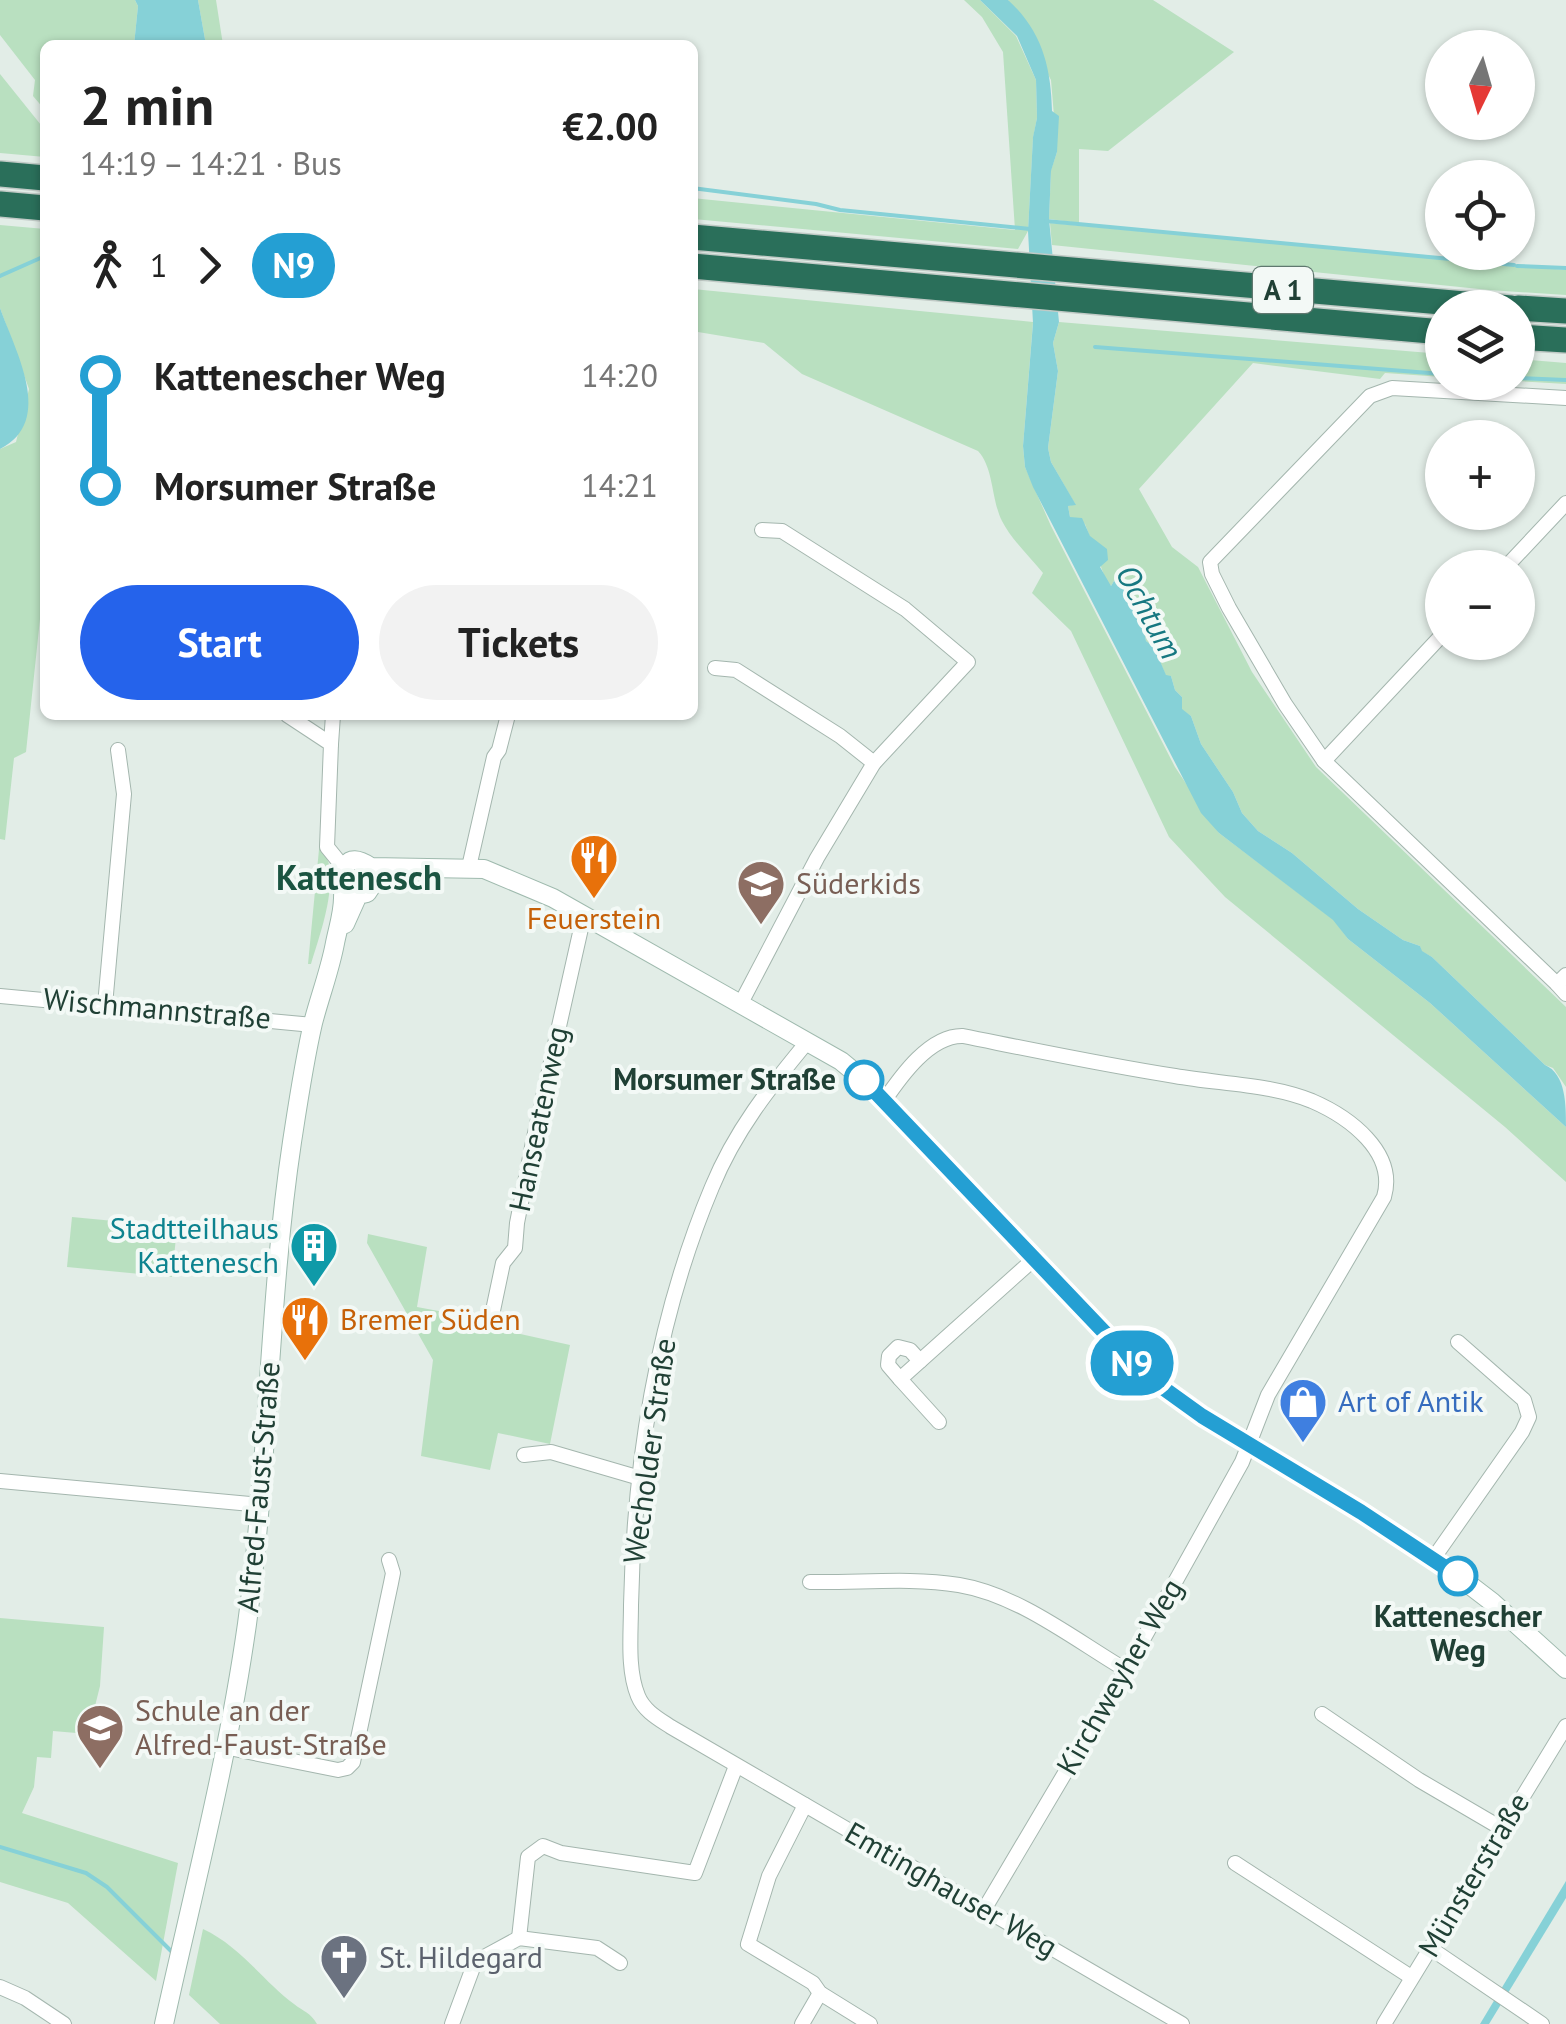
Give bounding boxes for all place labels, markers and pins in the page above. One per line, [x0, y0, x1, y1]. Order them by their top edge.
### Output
restaurant icon: Feuerstein [568, 832, 620, 900]
school or university icon: Süderkids [735, 858, 787, 926]
place label: Süderkids [796, 863, 921, 902]
place label: Feuerstein [527, 898, 661, 937]
place label: Morsumer Straße [613, 1059, 836, 1098]
marker: Morsumer Straße [845, 1061, 883, 1099]
place label: Stadtteilhaus Kattenesch [110, 1208, 279, 1281]
building icon: Stadtteilhaus Kattenesch [288, 1220, 340, 1288]
restaurant icon: Bremer Süden [279, 1294, 331, 1362]
place label: Bremer Süden [340, 1299, 521, 1338]
shop icon: Art of Antik [1277, 1376, 1329, 1444]
place label: Art of Antik [1338, 1381, 1484, 1420]
marker: Kattenescher Weg [1439, 1557, 1477, 1595]
place label: Kattenescher Weg [1374, 1596, 1542, 1669]
place label: Schule an der Alfred-Faust-Straße [135, 1690, 387, 1763]
school or university icon: Schule an der Alfred-Faust-Straße [74, 1702, 126, 1770]
church icon: St. Hildegard [318, 1932, 370, 2000]
place label: St. Hildegard [379, 1937, 543, 1976]

